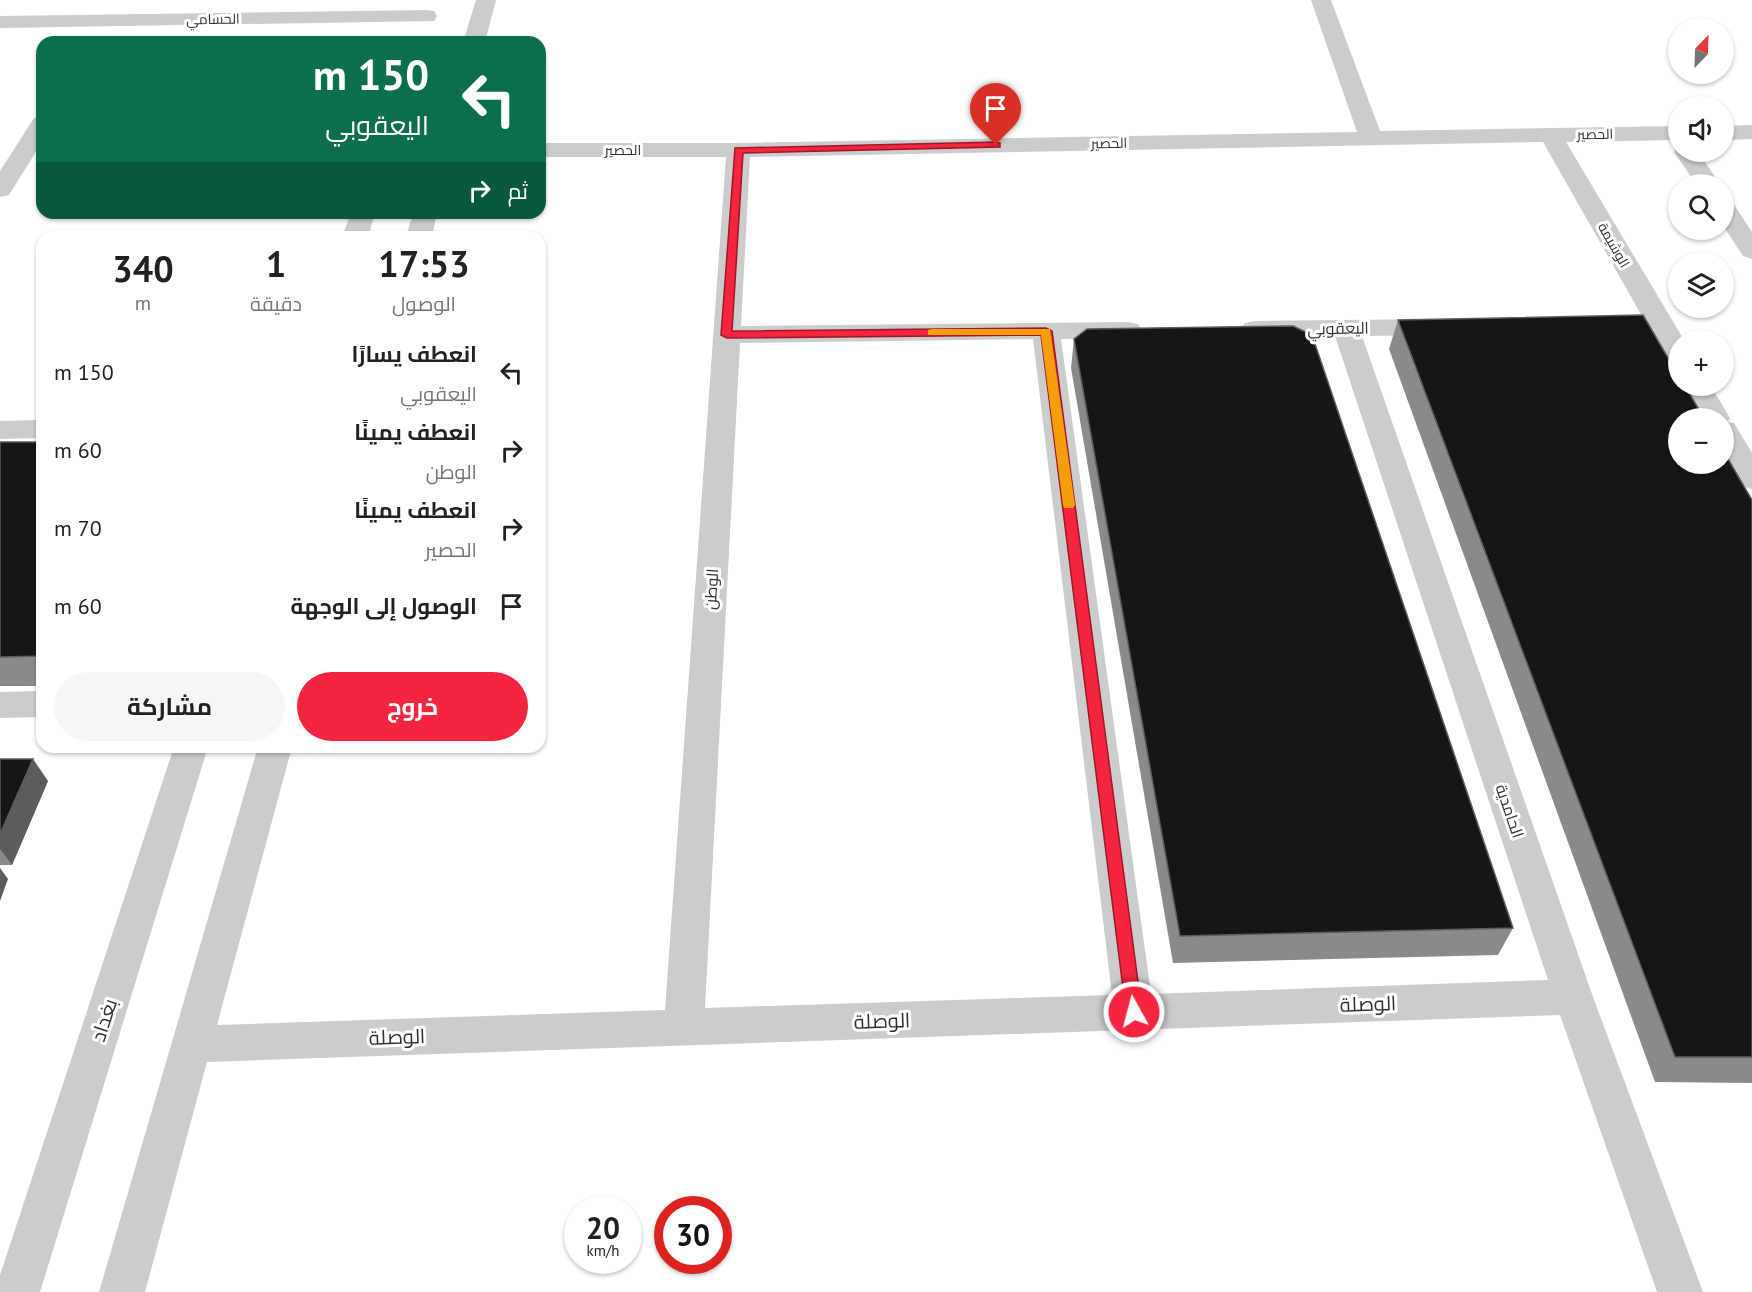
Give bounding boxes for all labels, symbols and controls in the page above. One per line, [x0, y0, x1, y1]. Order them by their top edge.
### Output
street label: الحسامي [186, 10, 240, 31]
north arrow [1668, 18, 1734, 84]
map controls [1668, 18, 1734, 474]
text: 150 m [313, 47, 429, 102]
icon: left [450, 60, 528, 138]
pin [970, 83, 1021, 145]
icon: arrive [979, 92, 1012, 125]
button: sound [1668, 96, 1734, 162]
text: اليعقوبي [325, 108, 429, 142]
street label: الحصير [1576, 125, 1613, 143]
street label: الحصير [1090, 134, 1127, 152]
street label: الحصير [604, 141, 641, 159]
icon: right [463, 174, 496, 207]
button: search [1668, 174, 1734, 240]
text: ثم [508, 177, 528, 205]
street label: الوشيمة [1594, 219, 1634, 271]
text: 1 [266, 240, 286, 287]
text: 17:53 [378, 240, 470, 287]
text: 340 [112, 245, 174, 292]
button: layers [1668, 252, 1734, 318]
text: m [135, 290, 151, 316]
text: دقيقة [250, 291, 302, 317]
text: الوصول [392, 291, 456, 317]
street label: اليعقوبي [1307, 317, 1369, 343]
button: + [1668, 330, 1734, 396]
text: انعطف يسارًا [351, 340, 477, 368]
icon: left [495, 356, 528, 389]
text: 150 m [54, 358, 114, 386]
text: اليعقوبي [400, 381, 477, 407]
button: − [1668, 408, 1734, 474]
text: انعطف يمينًا [354, 418, 477, 446]
icon: right [495, 434, 528, 467]
text: 60 m [54, 436, 102, 464]
text: الوطن [426, 459, 477, 485]
text: انعطف يمينًا [354, 496, 477, 524]
icon: right [495, 512, 528, 545]
text: 70 m [54, 514, 102, 542]
text: الحصير [425, 537, 477, 563]
street label: الوطن [700, 568, 723, 610]
icon: arrive [495, 590, 528, 623]
text: 60 m [54, 592, 102, 620]
text: الوصول إلى الوجهة [291, 592, 477, 620]
button: مشاركة [54, 672, 285, 741]
button: خروج [297, 672, 528, 741]
street label: الحامدية [1492, 782, 1528, 840]
position arrow [1102, 980, 1166, 1044]
street label: الوصلة [1339, 990, 1397, 1018]
street label: بغداد [85, 995, 123, 1045]
street label: الوصلة [853, 1007, 911, 1035]
street label: الوصلة [368, 1023, 426, 1051]
speed limit sign: 30 [654, 1196, 732, 1274]
text: 20 [586, 1208, 620, 1247]
text: km/h [587, 1241, 619, 1260]

